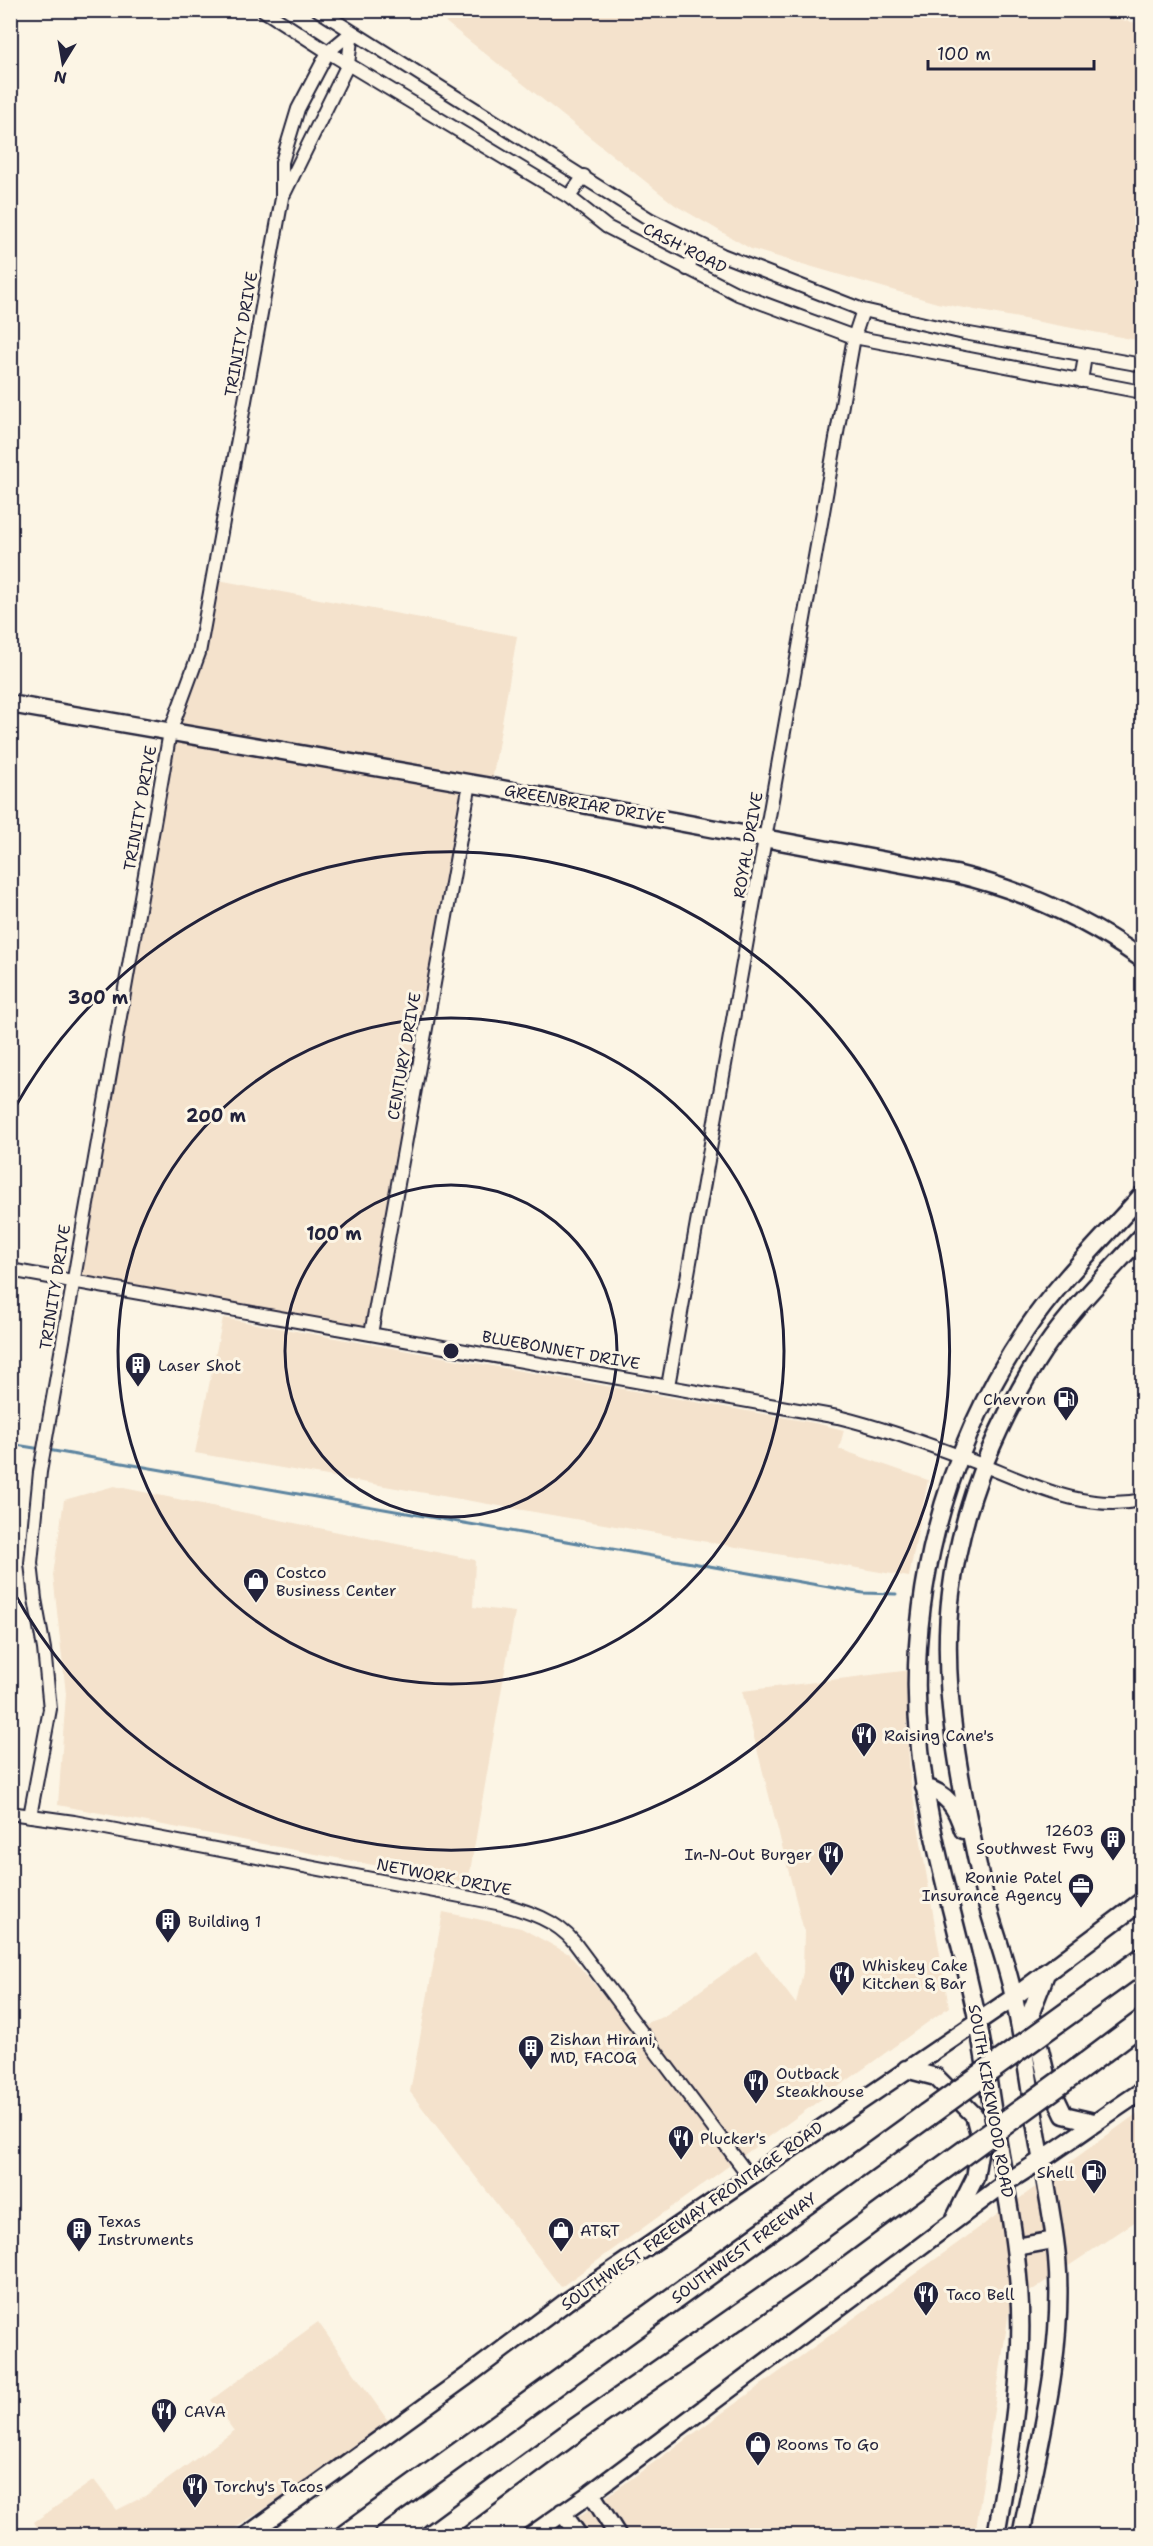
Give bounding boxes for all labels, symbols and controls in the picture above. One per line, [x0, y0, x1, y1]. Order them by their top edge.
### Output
north arrow [33, 33, 93, 93]
scale bar [928, 33, 1094, 71]
text: 100 m [937, 42, 991, 66]
text: N [52, 66, 68, 89]
street label: CASH ROAD [640, 218, 730, 278]
street label: TRINITY DRIVE [220, 270, 262, 398]
street label: TRINITY DRIVE [119, 744, 161, 872]
street label: GREENBRIAR DRIVE [503, 779, 667, 829]
street label: ROYAL DRIVE [728, 790, 768, 900]
text: 300 m [68, 986, 129, 1010]
street label: CENTURY DRIVE [382, 990, 426, 1122]
text: 200 m [186, 1104, 247, 1128]
text: 100 m [306, 1222, 362, 1246]
street label: TRINITY DRIVE [35, 1223, 75, 1351]
street label: BLUEBONNET DRIVE [480, 1326, 642, 1374]
centre of rings [441, 1341, 461, 1361]
building icon: Laser Shot [123, 1350, 153, 1388]
place label: Laser Shot [158, 1355, 241, 1376]
fuel station icon: Chevron [1051, 1384, 1081, 1422]
place label: Chevron [983, 1389, 1046, 1410]
place label: Costco Business Center [276, 1562, 397, 1601]
shop icon: Costco Business Center [241, 1566, 271, 1604]
restaurant icon: Raising Cane's [849, 1720, 879, 1758]
place label: Raising Cane's [884, 1725, 994, 1746]
place label: 12603 Southwest Fwy [976, 1820, 1094, 1859]
building icon: 12603 Southwest Fwy [1098, 1824, 1128, 1862]
restaurant icon: In-N-Out Burger [816, 1839, 846, 1877]
place label: In-N-Out Burger [685, 1844, 812, 1865]
street label: NETWORK DRIVE [375, 1854, 513, 1900]
place label: Ronnie Patel Insurance Agency [922, 1867, 1062, 1906]
office icon: Ronnie Patel Insurance Agency [1066, 1871, 1096, 1909]
building icon: Building 1 [153, 1906, 183, 1944]
place label: Building 1 [188, 1911, 261, 1932]
place label: Whiskey Cake Kitchen & Bar [862, 1955, 968, 1994]
restaurant icon: Whiskey Cake Kitchen & Bar [827, 1959, 857, 1997]
street label: SOUTH KIRKWOOD ROAD [964, 2003, 1018, 2199]
place label: Zishan Hirani, MD, FACOG [550, 2029, 656, 2068]
building icon: Zishan Hirani, MD, FACOG [516, 2033, 546, 2071]
place label: Outback Steakhouse [776, 2063, 864, 2102]
restaurant icon: Outback Steakhouse [741, 2067, 771, 2105]
street label: SOUTHWEST FREEWAY FRONTAGE ROAD [557, 2118, 827, 2314]
restaurant icon: Plucker's [666, 2123, 696, 2161]
place label: Plucker's [700, 2128, 766, 2149]
fuel station icon: Shell [1079, 2157, 1109, 2195]
place label: Shell [1037, 2162, 1074, 2183]
street label: SOUTHWEST FREEWAY [667, 2189, 821, 2307]
place label: Texas Instruments [98, 2211, 194, 2250]
building icon: Texas Instruments [64, 2215, 94, 2253]
shop icon: AT&T [546, 2215, 576, 2253]
place label: AT&T [580, 2220, 620, 2241]
restaurant icon: Taco Bell [911, 2279, 941, 2317]
place label: Taco Bell [946, 2284, 1015, 2305]
restaurant icon: CAVA [149, 2396, 179, 2434]
place label: CAVA [184, 2401, 226, 2422]
shop icon: Rooms To Go [743, 2429, 773, 2467]
place label: Rooms To Go [777, 2434, 879, 2455]
restaurant icon: Torchy's Tacos [180, 2471, 210, 2509]
place label: Torchy's Tacos [214, 2476, 324, 2497]

